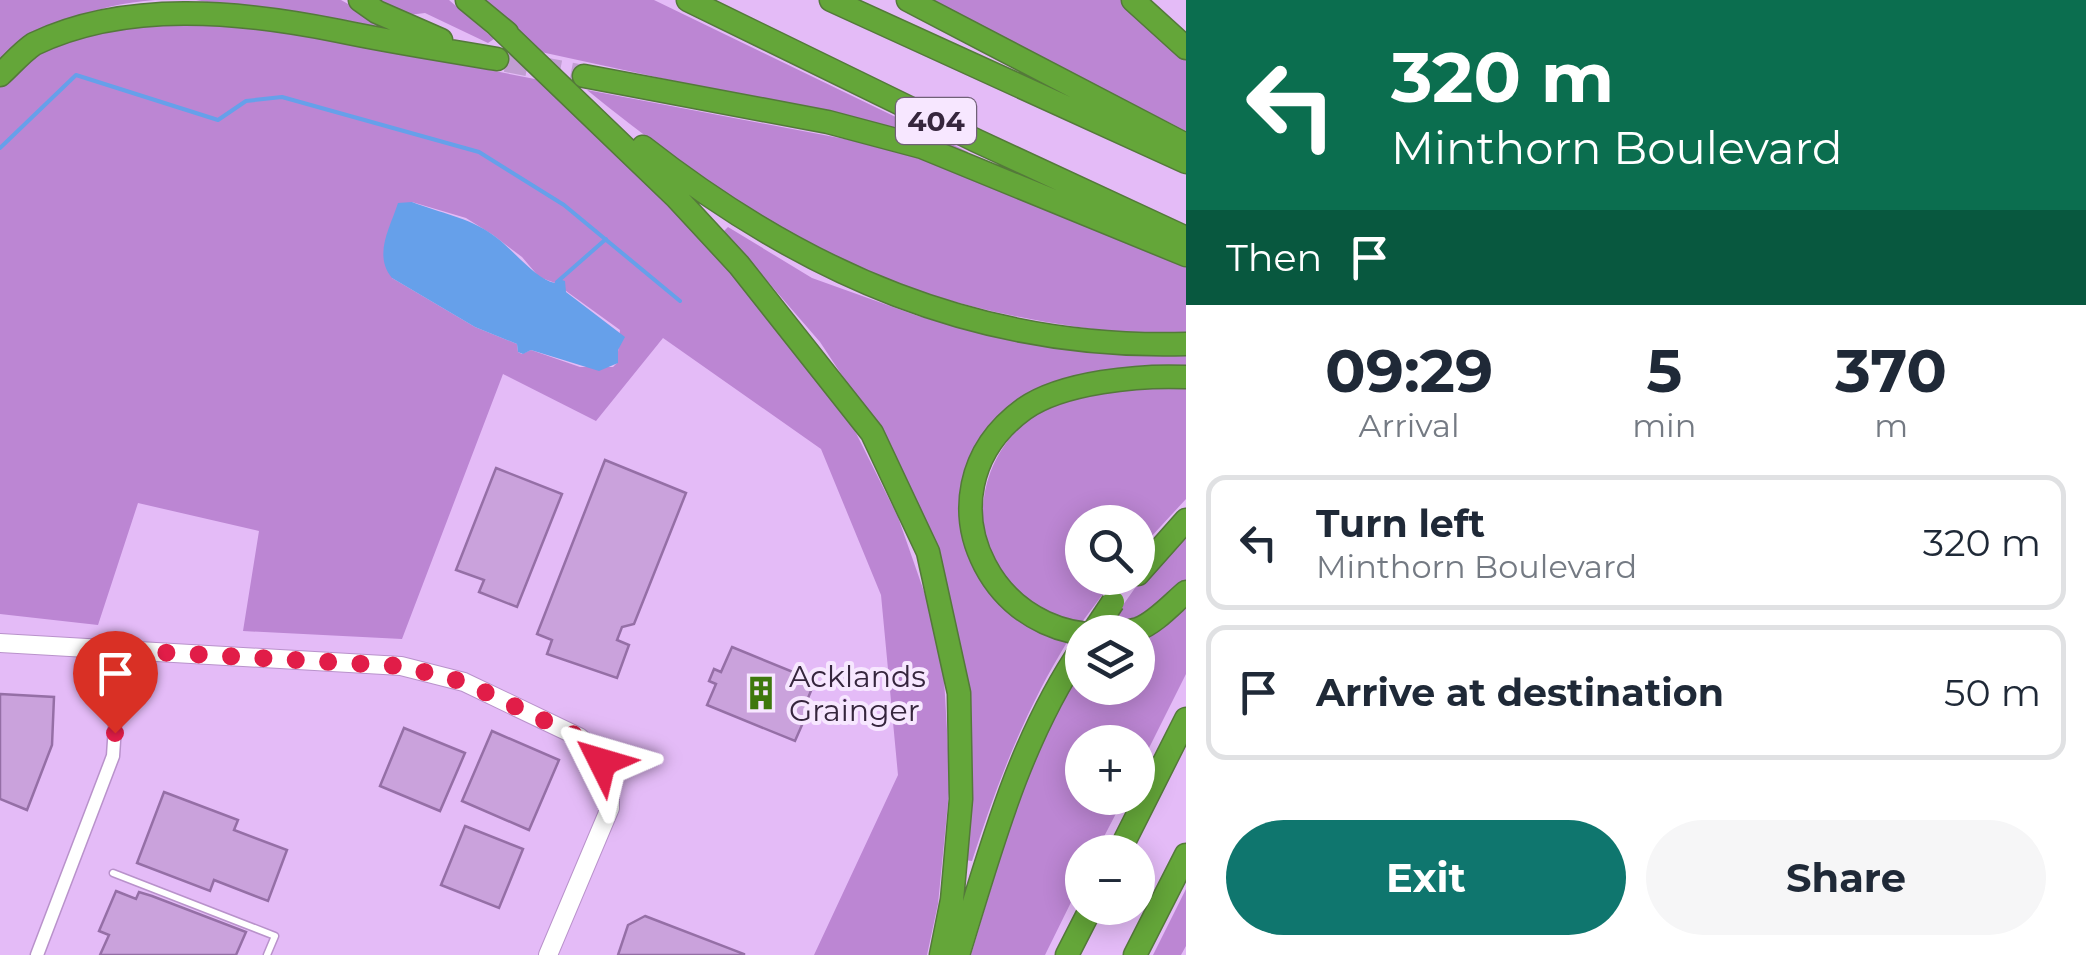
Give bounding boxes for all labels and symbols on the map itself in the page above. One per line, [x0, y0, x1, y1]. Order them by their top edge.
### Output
road number: 404 [896, 98, 976, 144]
pin [73, 631, 158, 734]
place label: Acklands Grainger [789, 658, 926, 729]
building icon: Acklands Grainger [742, 674, 780, 712]
position arrow [550, 710, 654, 814]

